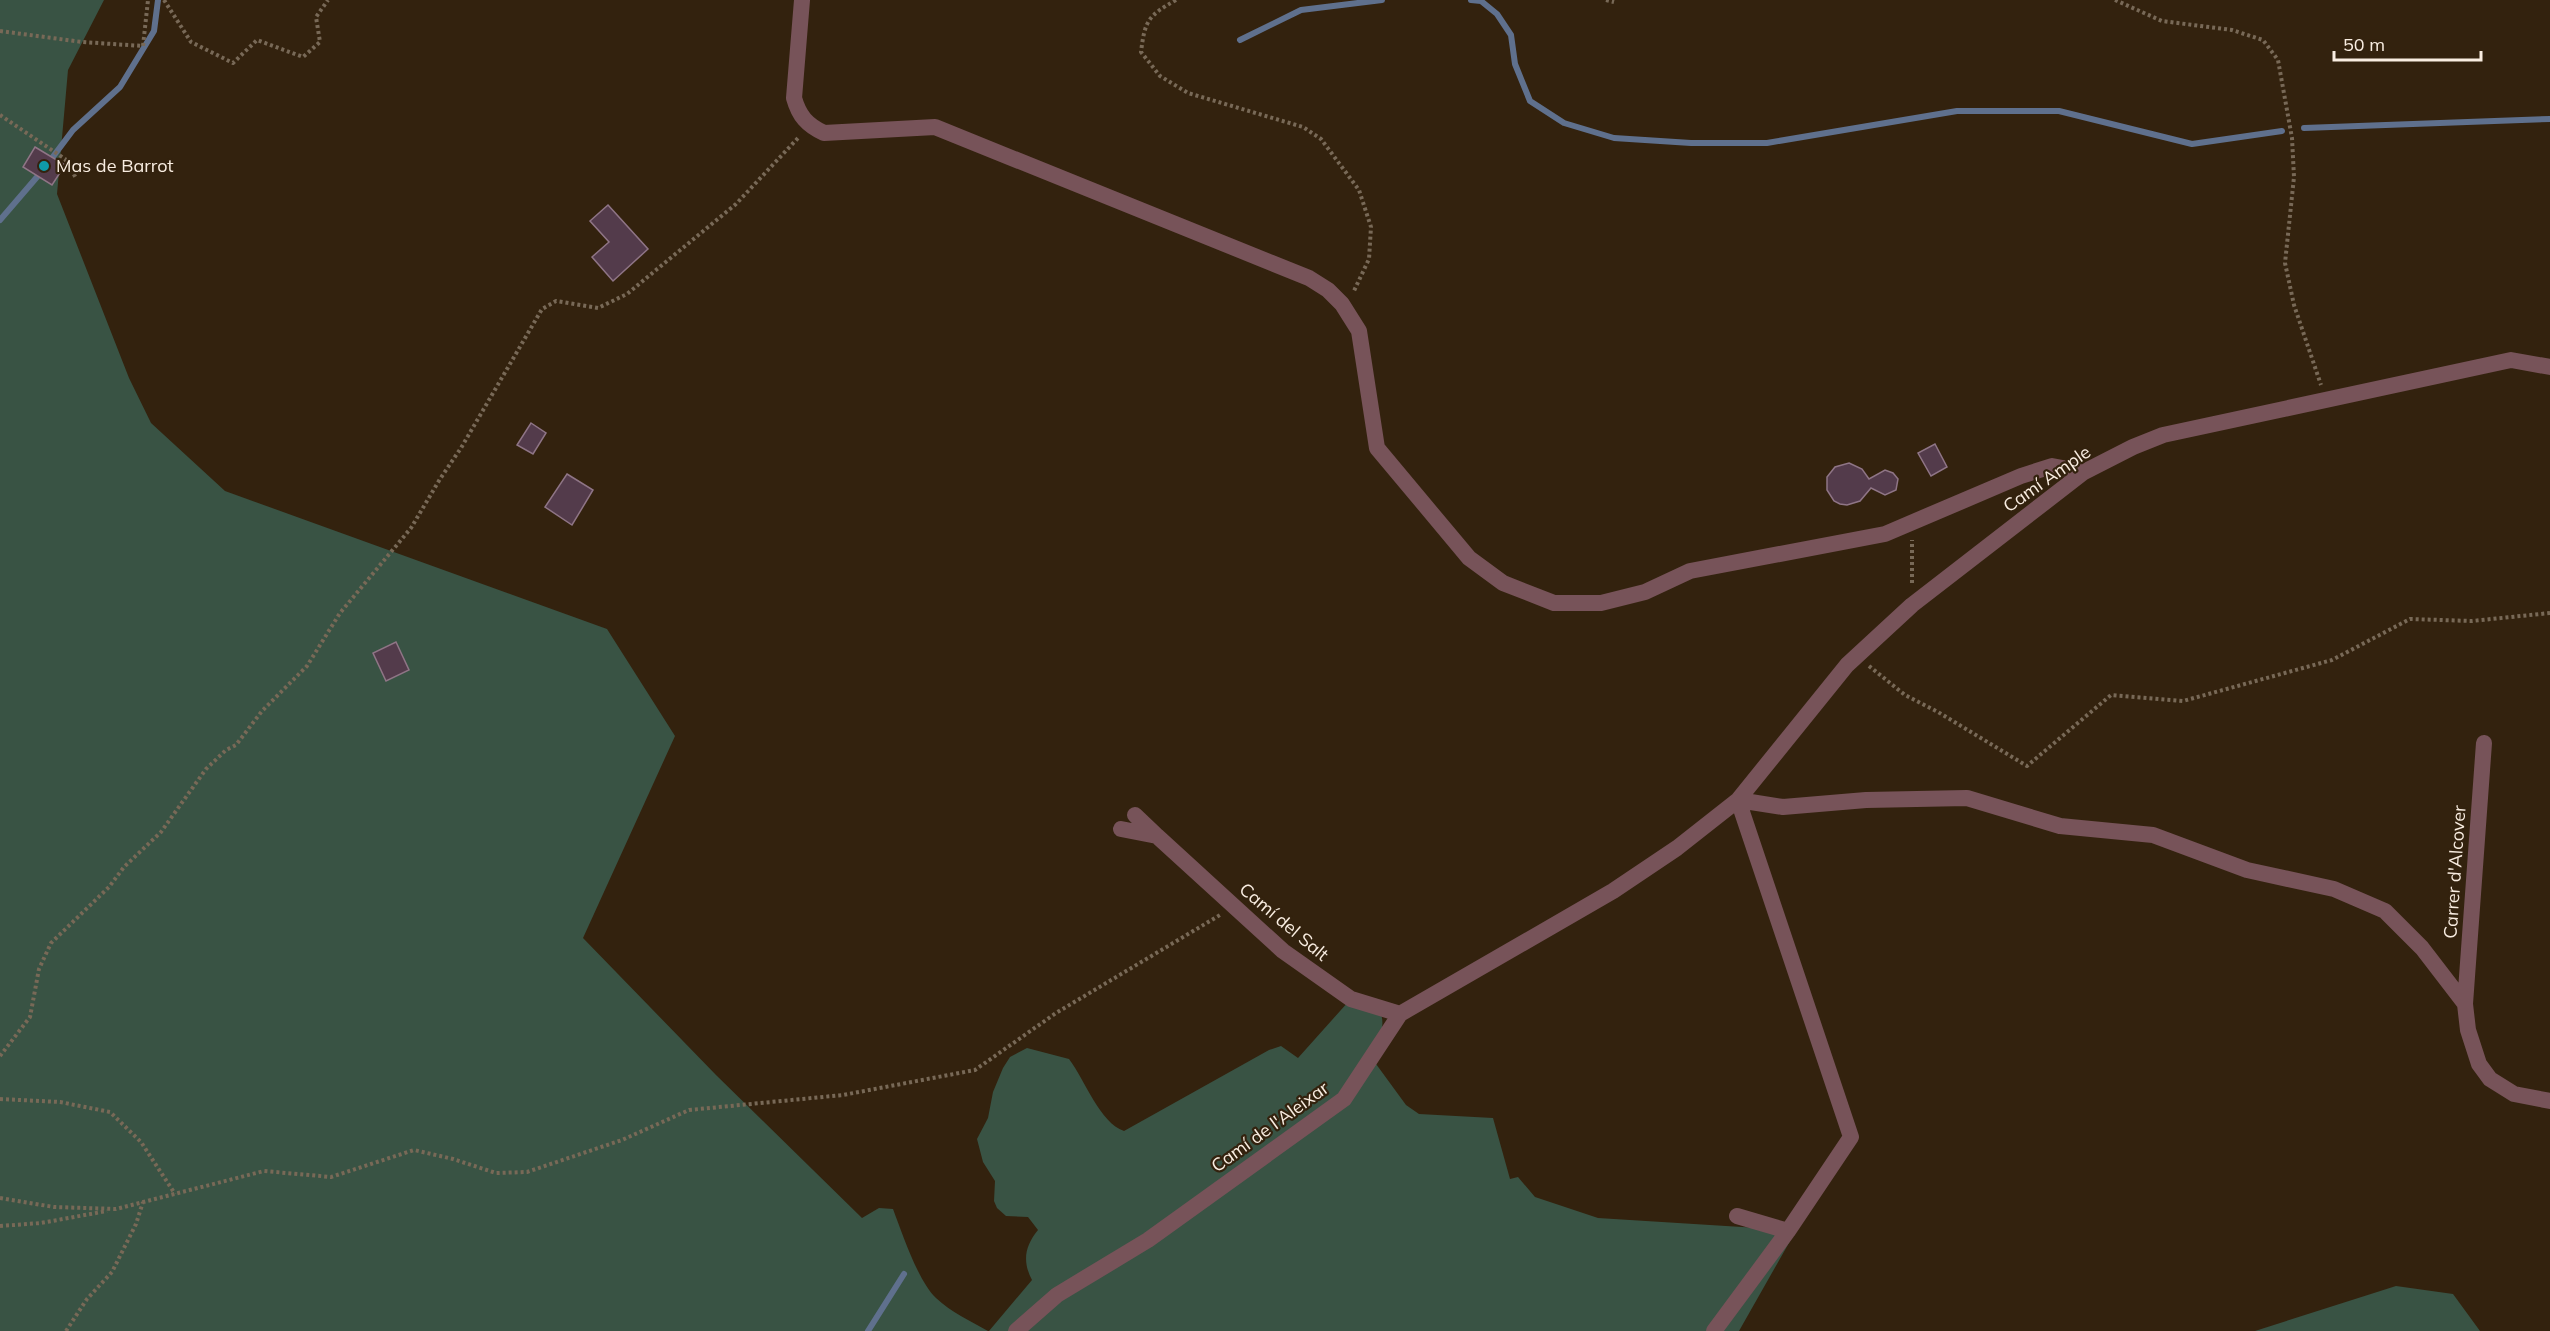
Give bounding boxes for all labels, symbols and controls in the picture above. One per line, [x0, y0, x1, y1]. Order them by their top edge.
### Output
scale bar [2334, 24, 2481, 62]
text: 50 m [2343, 33, 2385, 56]
place label: Mas de Barrot [56, 154, 174, 177]
marker: Mas de Barrot [37, 159, 51, 173]
street label: Camí Ample [1999, 440, 2095, 517]
street label: Carrer d'Alcover [2438, 804, 2471, 939]
street label: Camí del Salt [1235, 878, 1334, 966]
street label: Camí de l'Aleixar [1206, 1076, 1333, 1177]

